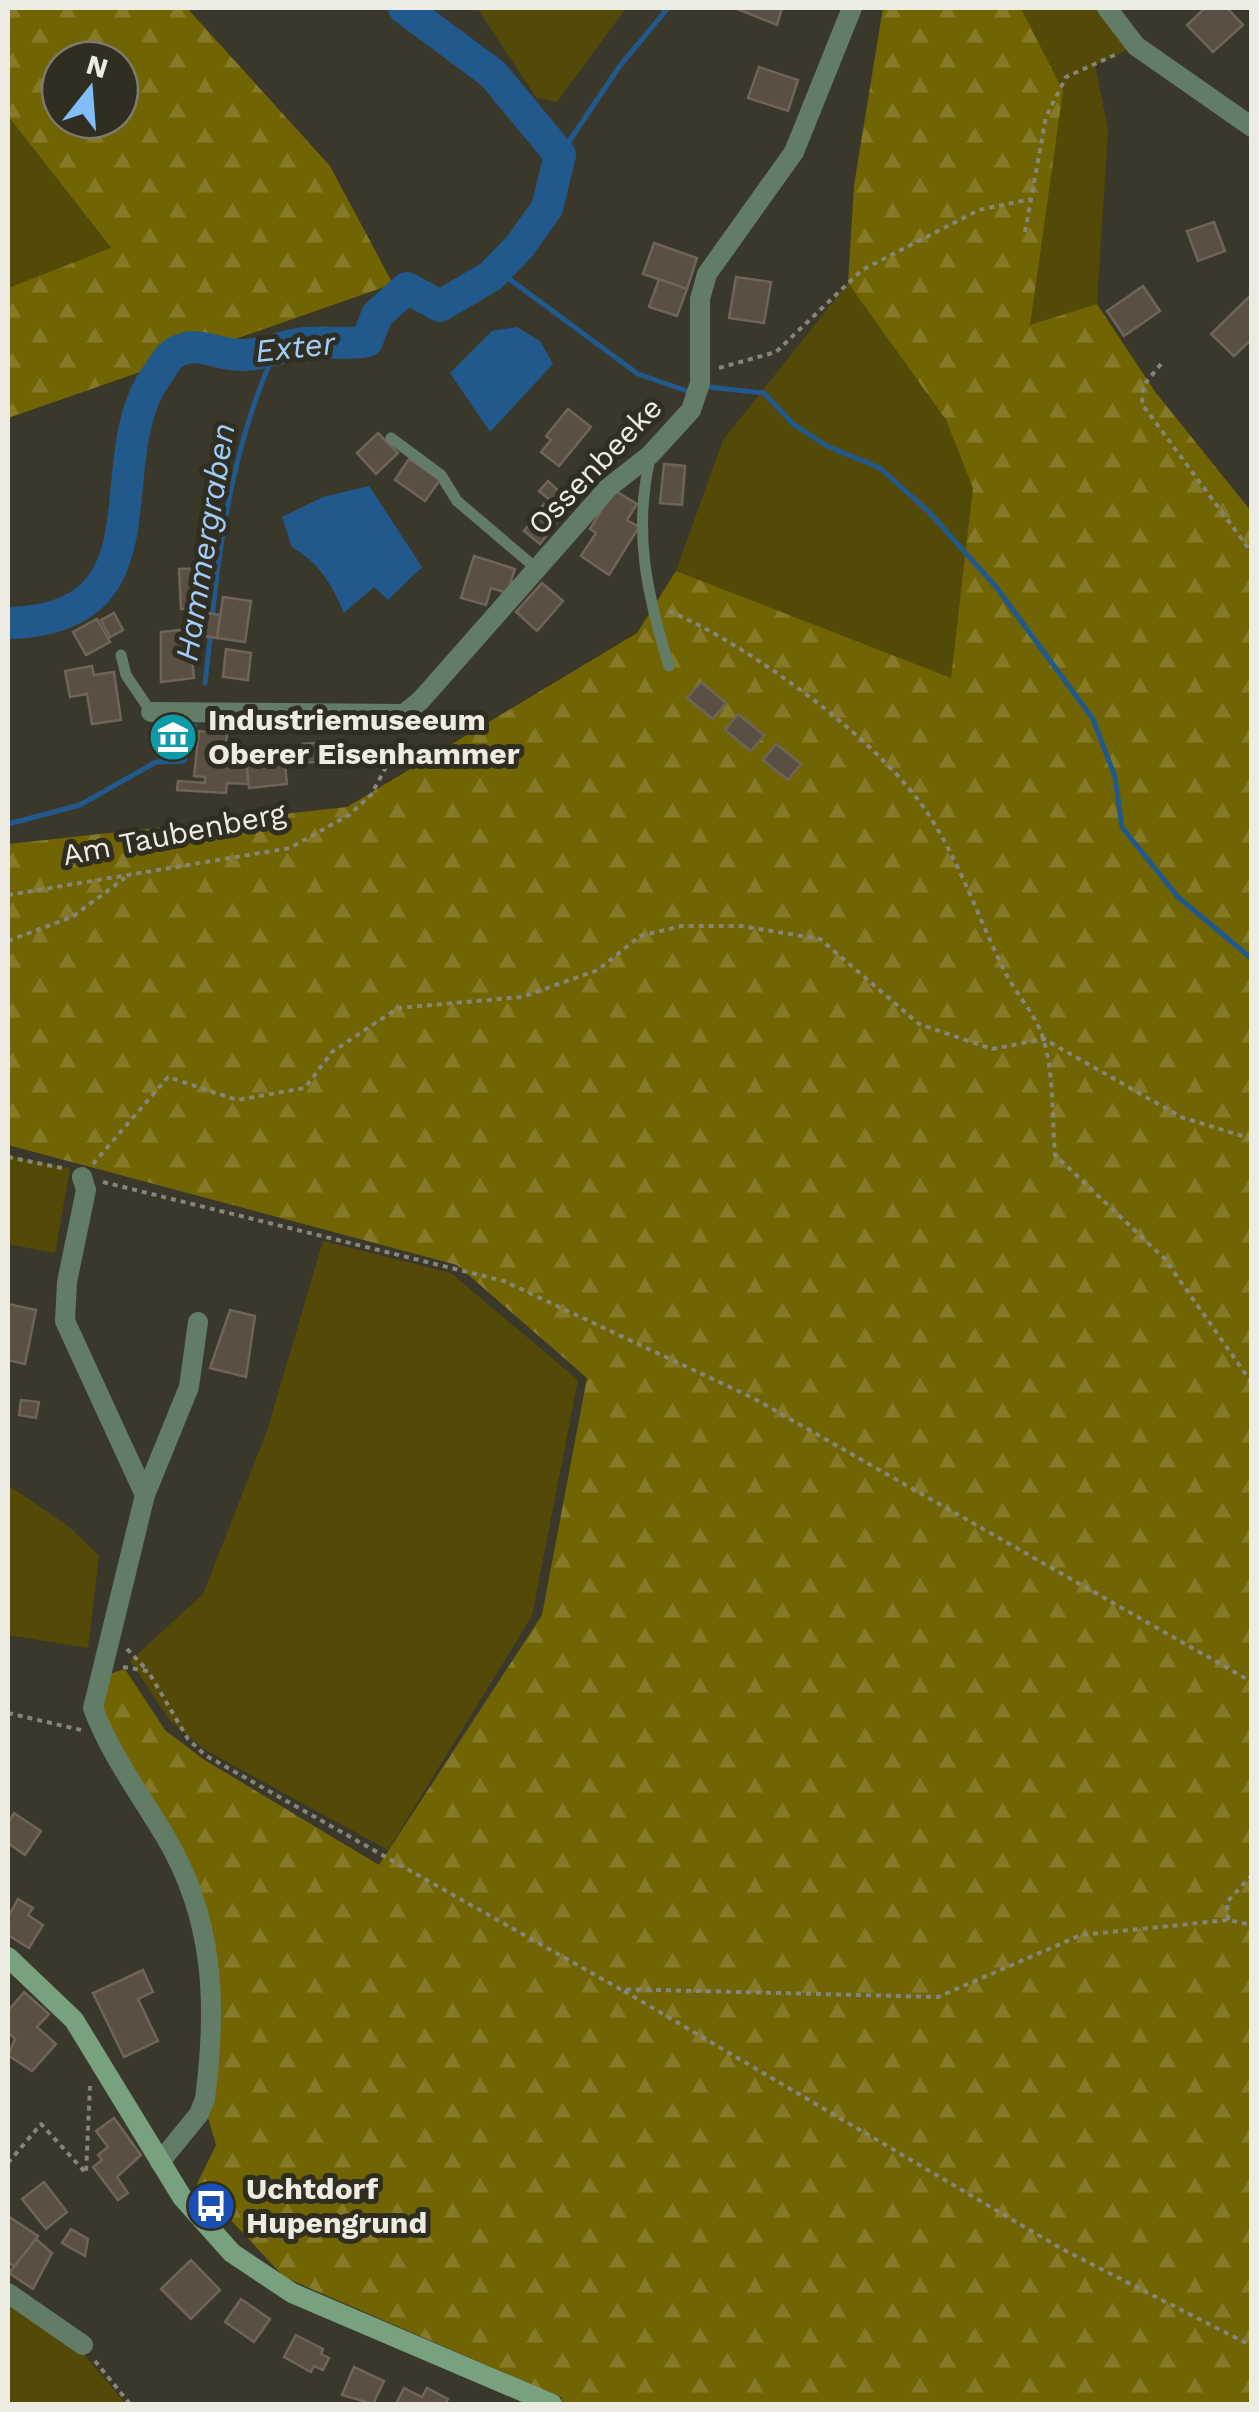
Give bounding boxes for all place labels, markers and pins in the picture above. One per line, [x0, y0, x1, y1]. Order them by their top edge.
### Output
place label: Industriemuseeum Oberer Eisenhammer [208, 702, 520, 771]
museum icon: Industriemuseeum Oberer Eisenhammer [147, 711, 199, 763]
place label: Uchtdorf Hupengrund [246, 2171, 427, 2240]
bus stop icon: Uchtdorf Hupengrund [185, 2180, 237, 2232]

